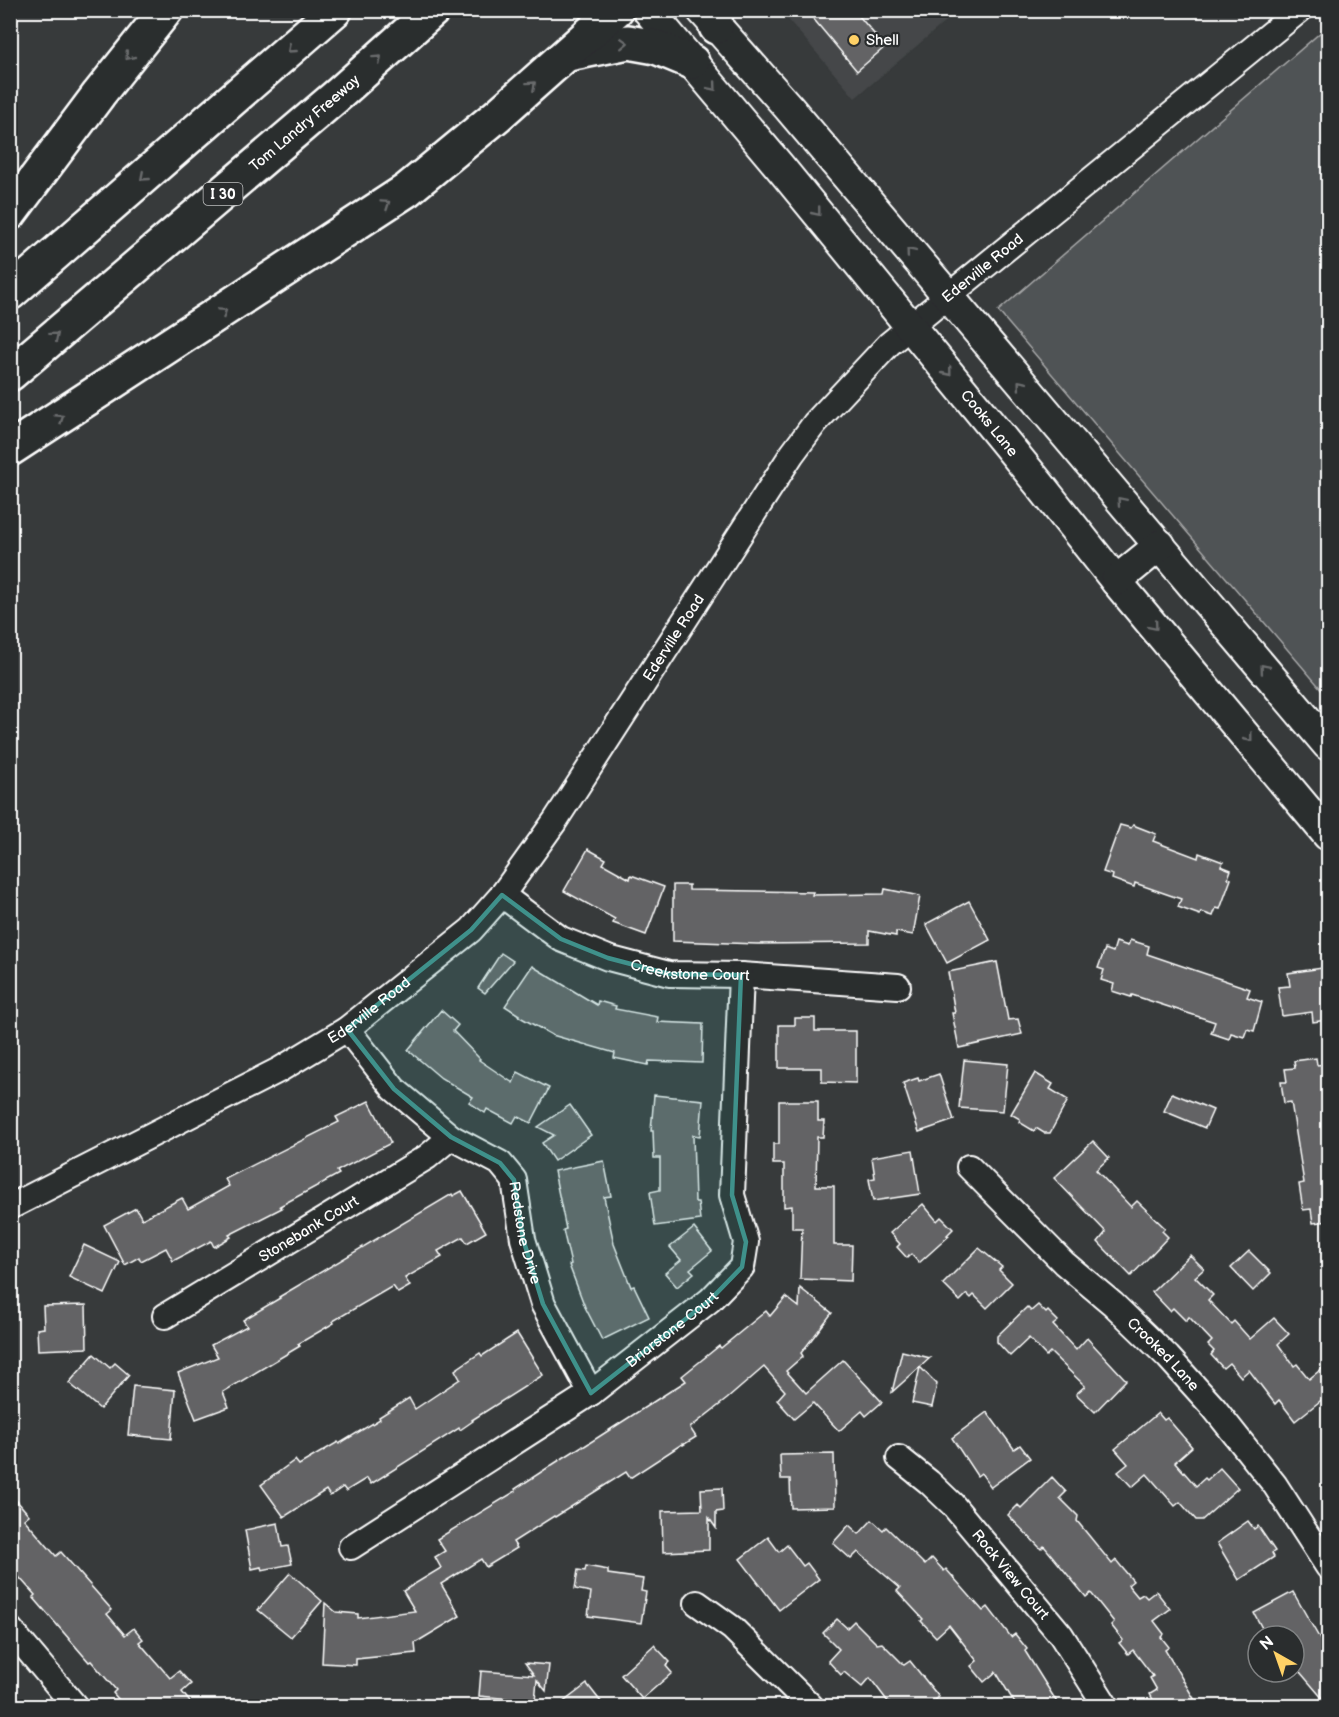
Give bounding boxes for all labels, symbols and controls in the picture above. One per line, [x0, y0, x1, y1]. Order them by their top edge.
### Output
place label: Shell [866, 31, 899, 50]
marker: Shell [847, 33, 861, 47]
one-way arrow [620, 37, 629, 50]
one-way arrow [287, 42, 298, 53]
one-way arrow [126, 49, 137, 60]
one-way arrow [372, 55, 382, 66]
street label: Tom Landry Freeway [245, 70, 364, 176]
one-way arrow [706, 80, 717, 91]
one-way arrow [526, 81, 536, 92]
one-way arrow [140, 170, 151, 181]
road number: I 30 [204, 183, 242, 205]
one-way arrow [379, 200, 390, 211]
one-way arrow [810, 205, 821, 216]
street label: Ederville Road [938, 229, 1027, 307]
one-way arrow [906, 248, 917, 259]
one-way arrow [217, 307, 227, 319]
one-way arrow [48, 333, 59, 344]
one-way arrow [940, 365, 951, 376]
one-way arrow [1018, 380, 1029, 391]
street label: Cooks Lane [957, 386, 1022, 460]
one-way arrow [53, 414, 64, 425]
one-way arrow [1117, 497, 1128, 508]
street label: Ederville Road [638, 591, 708, 685]
one-way arrow [1147, 619, 1158, 630]
one-way arrow [1260, 664, 1271, 675]
one-way arrow [1241, 731, 1252, 742]
street label: Creekstone Court [628, 955, 751, 985]
street label: Ederville Road [324, 973, 414, 1048]
street label: Redstone Drive [505, 1180, 546, 1286]
street label: Stonebank Court [255, 1191, 362, 1266]
street label: Briarstone Court [622, 1287, 723, 1372]
street label: Crooked Lane [1123, 1313, 1204, 1395]
street label: Rock View Court [968, 1526, 1054, 1624]
north arrow [1246, 1624, 1306, 1684]
text: N [1257, 1633, 1278, 1655]

